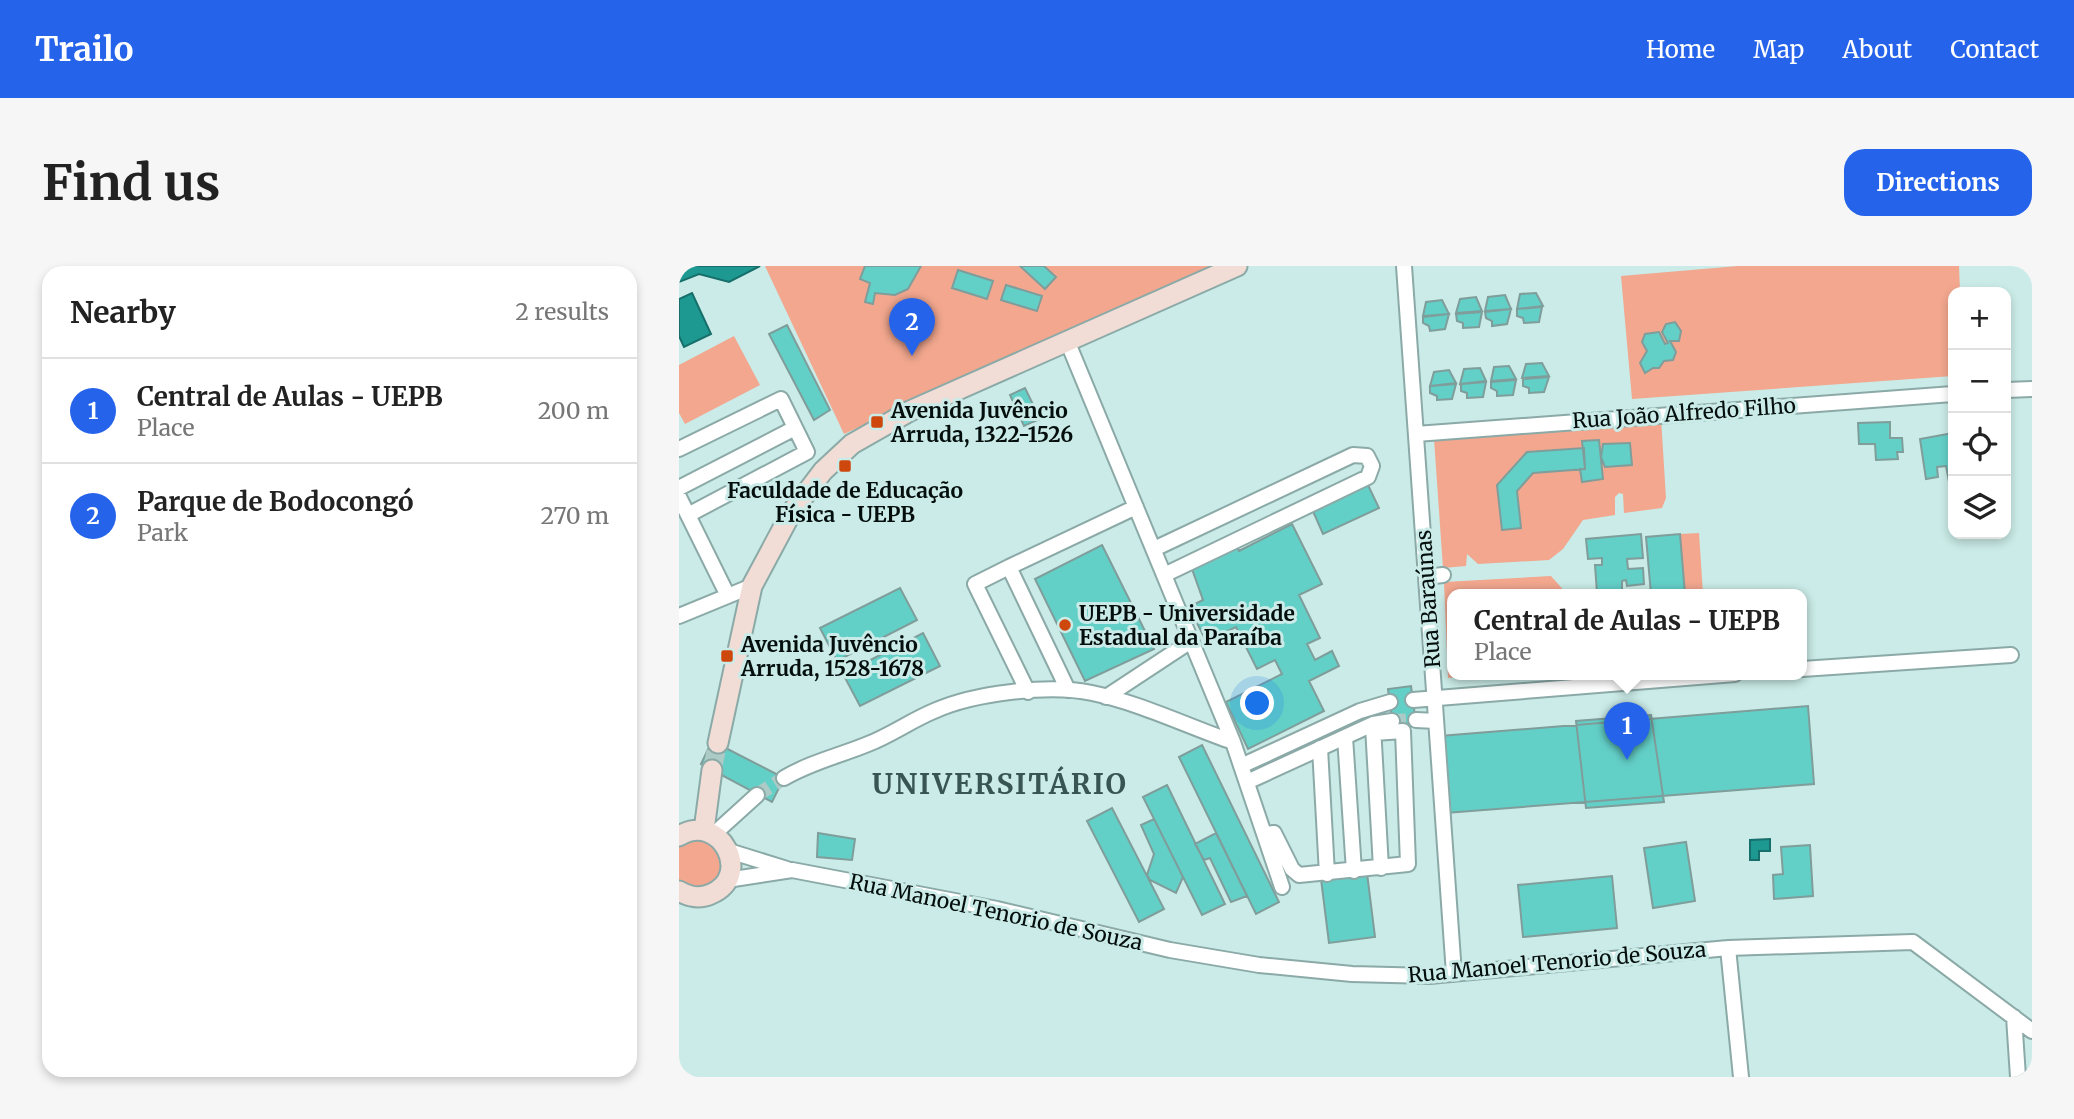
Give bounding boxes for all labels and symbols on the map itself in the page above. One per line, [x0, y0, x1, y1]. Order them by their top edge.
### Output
pin: 2 [889, 298, 935, 356]
street label: Rua João Alfredo Filho [1571, 392, 1797, 434]
place label: Avenida Juvêncio Arruda, 1322-1526 [890, 397, 1073, 448]
marker: Avenida Juvêncio Arruda, 1322-1526 [869, 414, 885, 430]
marker: Faculdade de Educação Física - UEPB [837, 458, 853, 474]
place label: Faculdade de Educação Física - UEPB [727, 477, 963, 528]
street label: Rua Baraúnas [1410, 529, 1446, 669]
place label: UEPB - Universidade Estadual da Paraíba [1079, 600, 1295, 651]
marker: UEPB - Universidade Estadual da Paraíba [1057, 617, 1073, 633]
place label: Avenida Juvêncio Arruda, 1528-1678 [740, 631, 924, 682]
marker: Avenida Juvêncio Arruda, 1528-1678 [719, 648, 735, 664]
your location [1240, 686, 1274, 720]
pin: 1 [1604, 702, 1650, 760]
district label: UNIVERSITÁRIO [872, 766, 1128, 802]
street label: Rua Manoel Tenorio de Souza [847, 868, 1145, 956]
street label: Rua Manoel Tenorio de Souza [1407, 936, 1707, 988]

